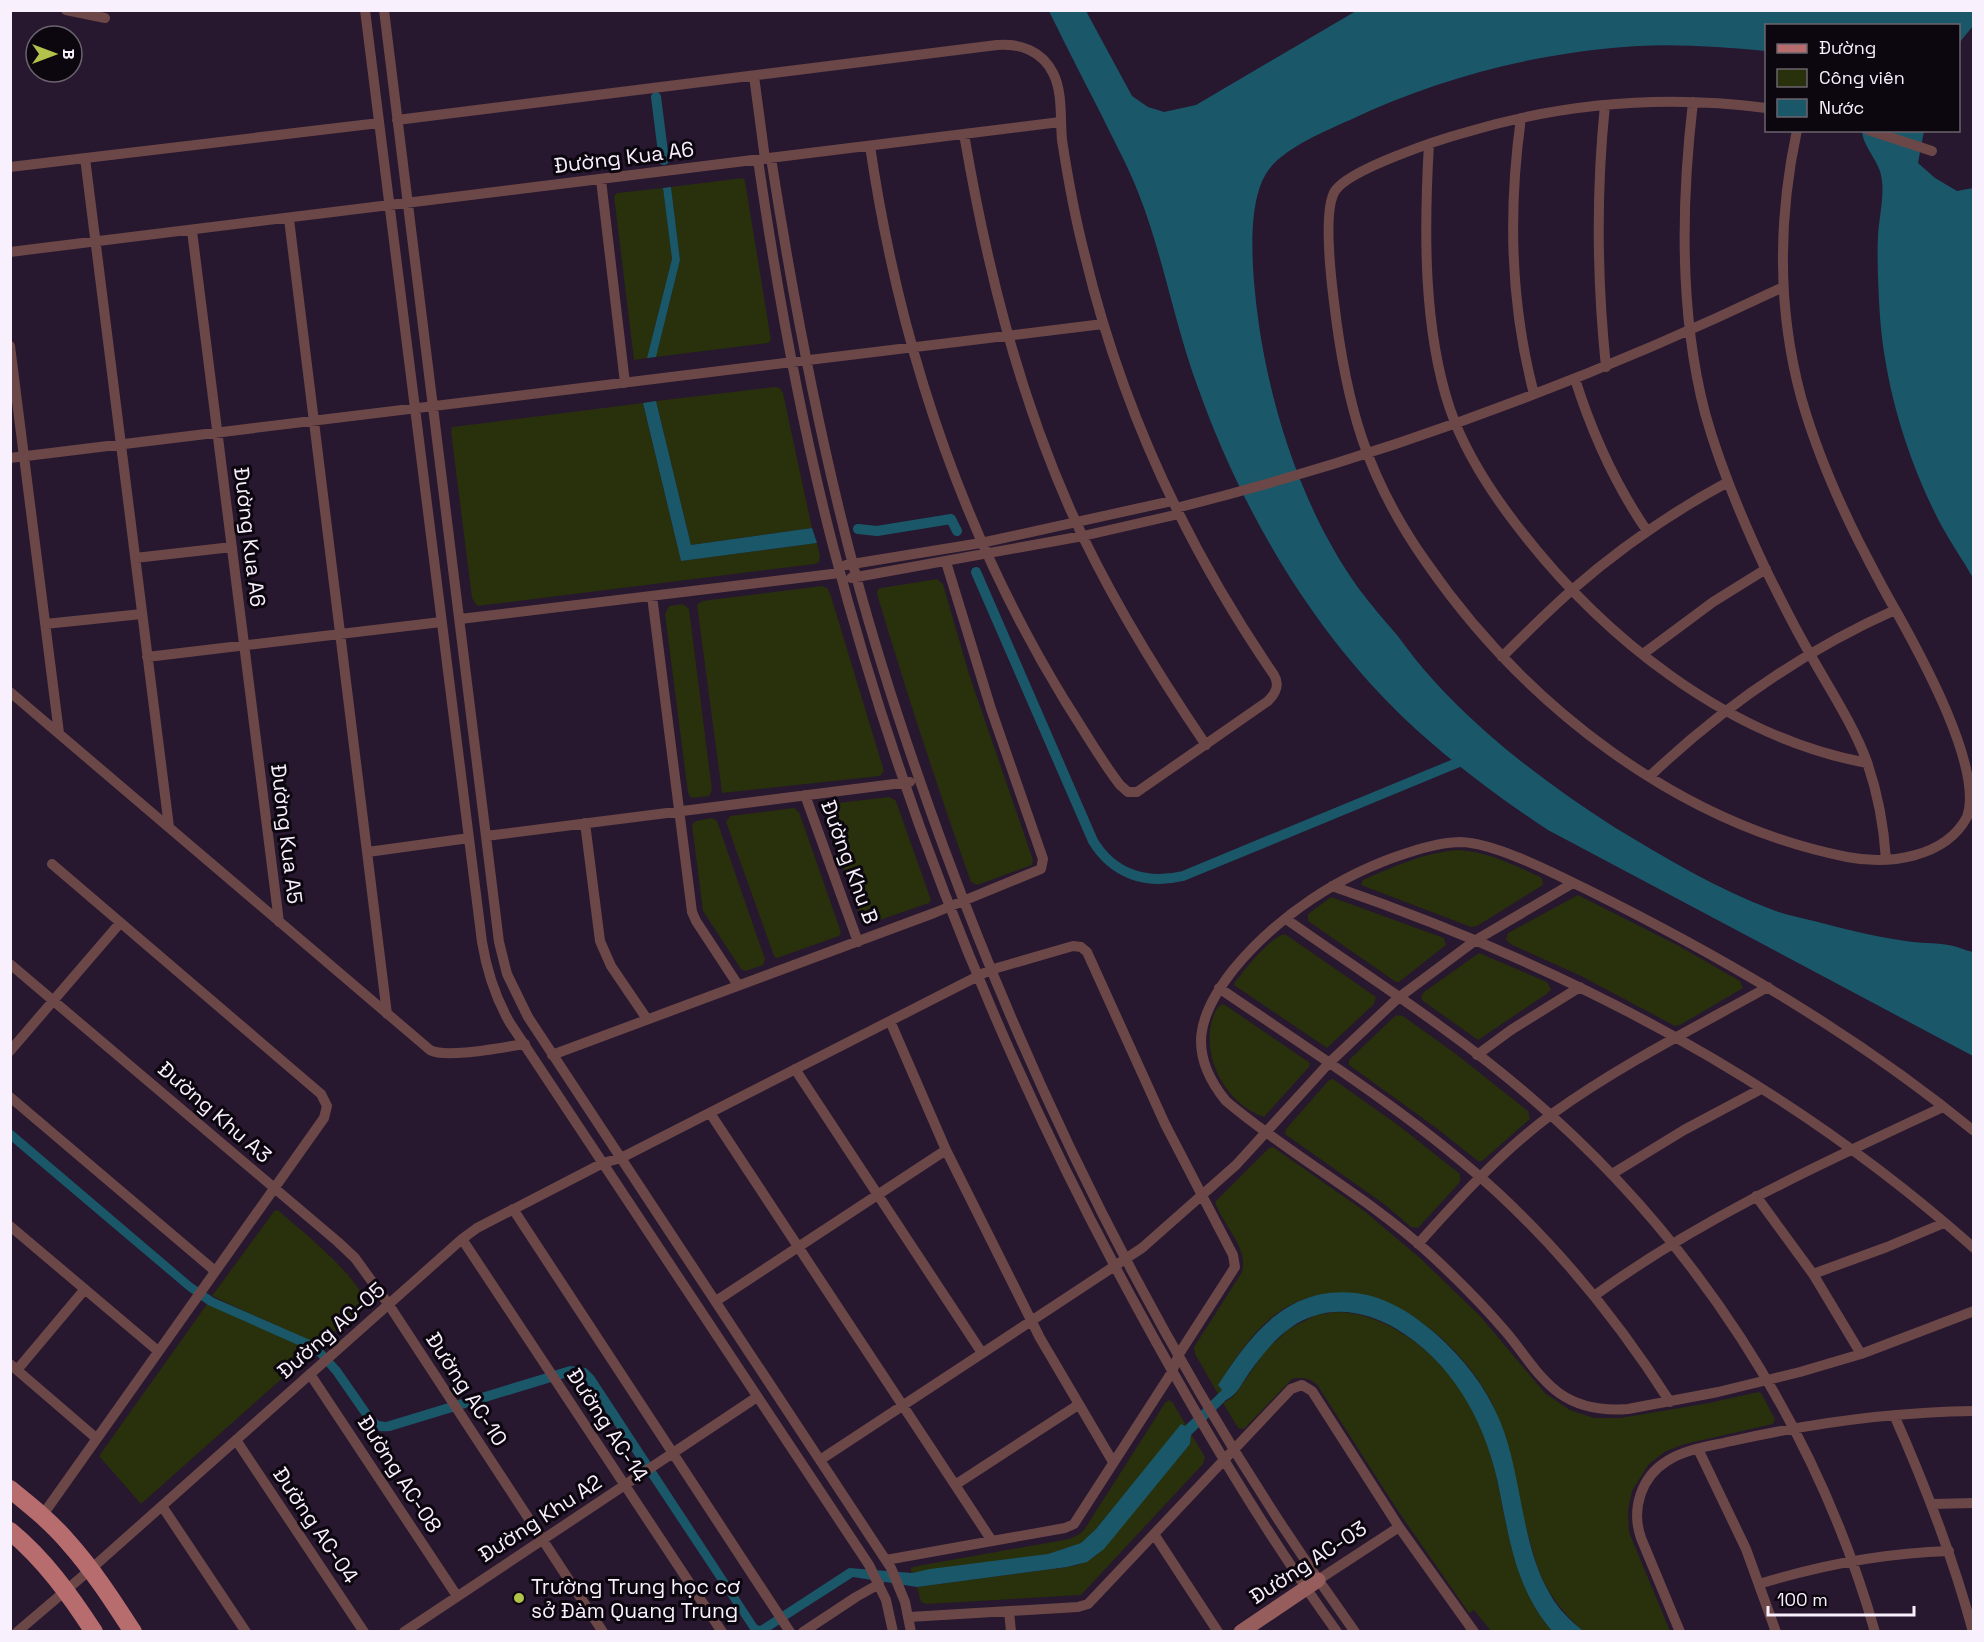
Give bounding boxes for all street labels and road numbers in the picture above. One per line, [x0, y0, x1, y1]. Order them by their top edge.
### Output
street label: Đường Kua A6 [552, 135, 696, 179]
street label: Đường Kua A6 [228, 465, 272, 609]
street label: Đường Kua A5 [265, 763, 309, 905]
street label: Đường Khu B [815, 796, 885, 928]
street label: Đường Khu A3 [153, 1055, 277, 1169]
street label: Đường AC-05 [272, 1276, 390, 1384]
street label: Đường AC-10 [420, 1327, 514, 1451]
street label: Đường AC-14 [561, 1363, 655, 1487]
street label: Đường AC-08 [352, 1410, 448, 1538]
street label: Đường AC-04 [267, 1462, 365, 1588]
street label: Đường Khu A2 [473, 1468, 607, 1568]
street label: Đường AC-03 [1244, 1514, 1372, 1610]

